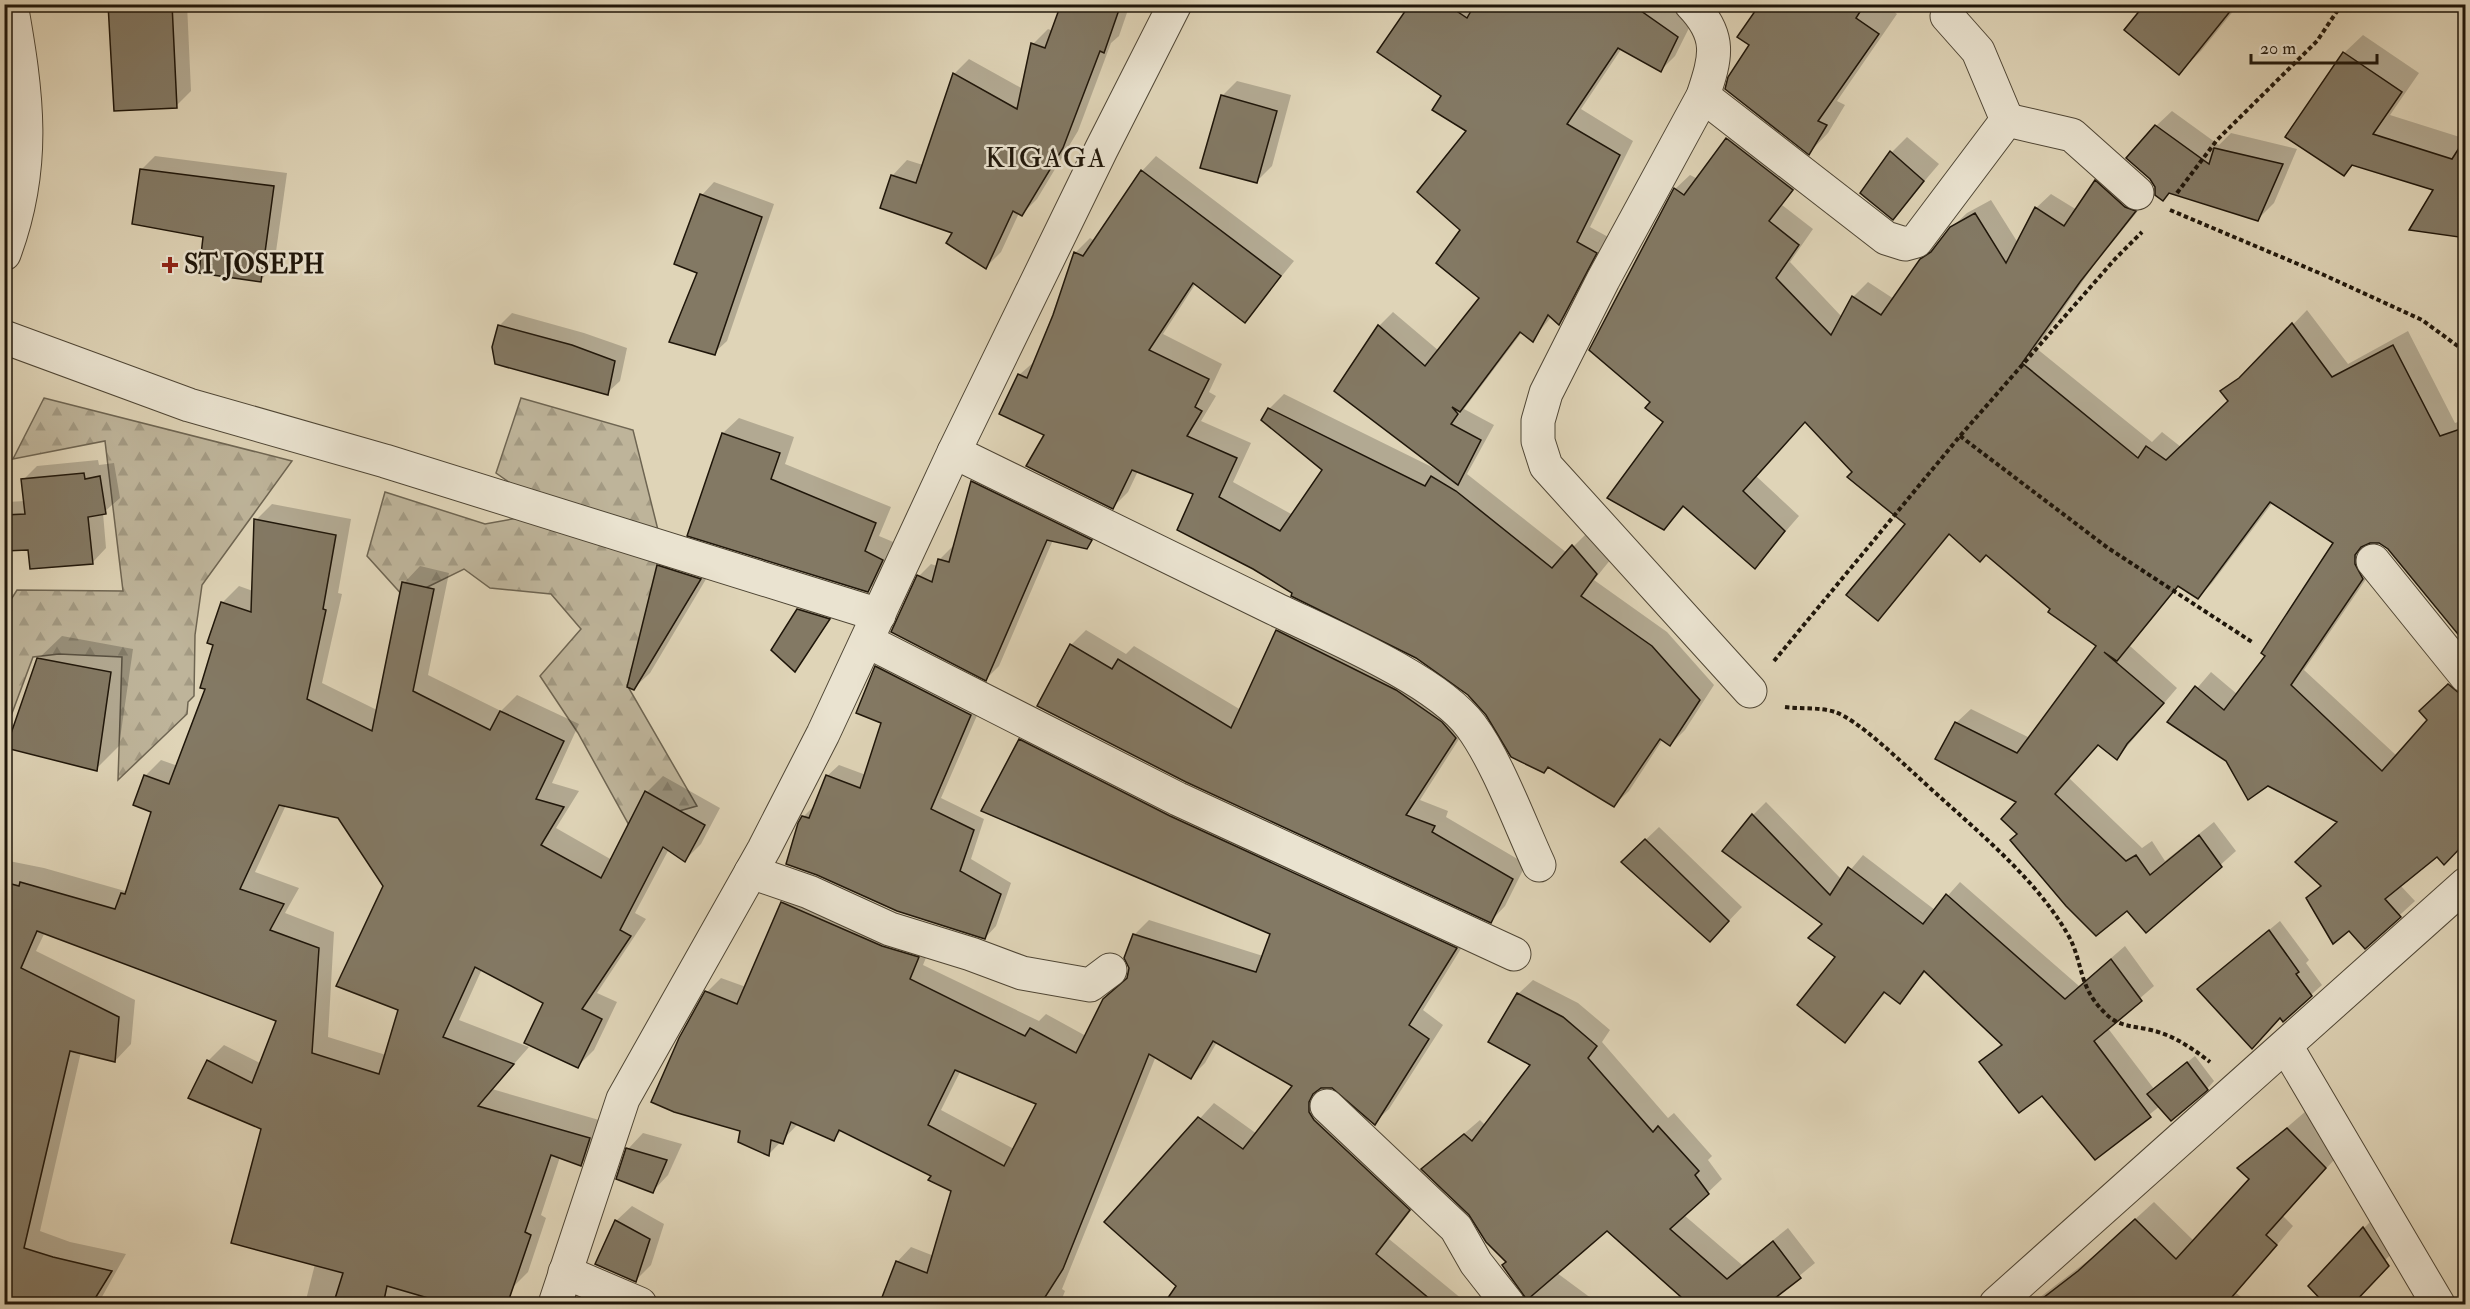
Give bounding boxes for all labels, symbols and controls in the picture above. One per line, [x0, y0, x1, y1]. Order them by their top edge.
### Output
scale bar [2251, 27, 2377, 65]
text: 20 m [2260, 37, 2296, 60]
district label: KIGAGA [985, 141, 1107, 176]
place label: ST JOSEPH [184, 249, 324, 281]
marker: ST JOSEPH [161, 256, 179, 274]

